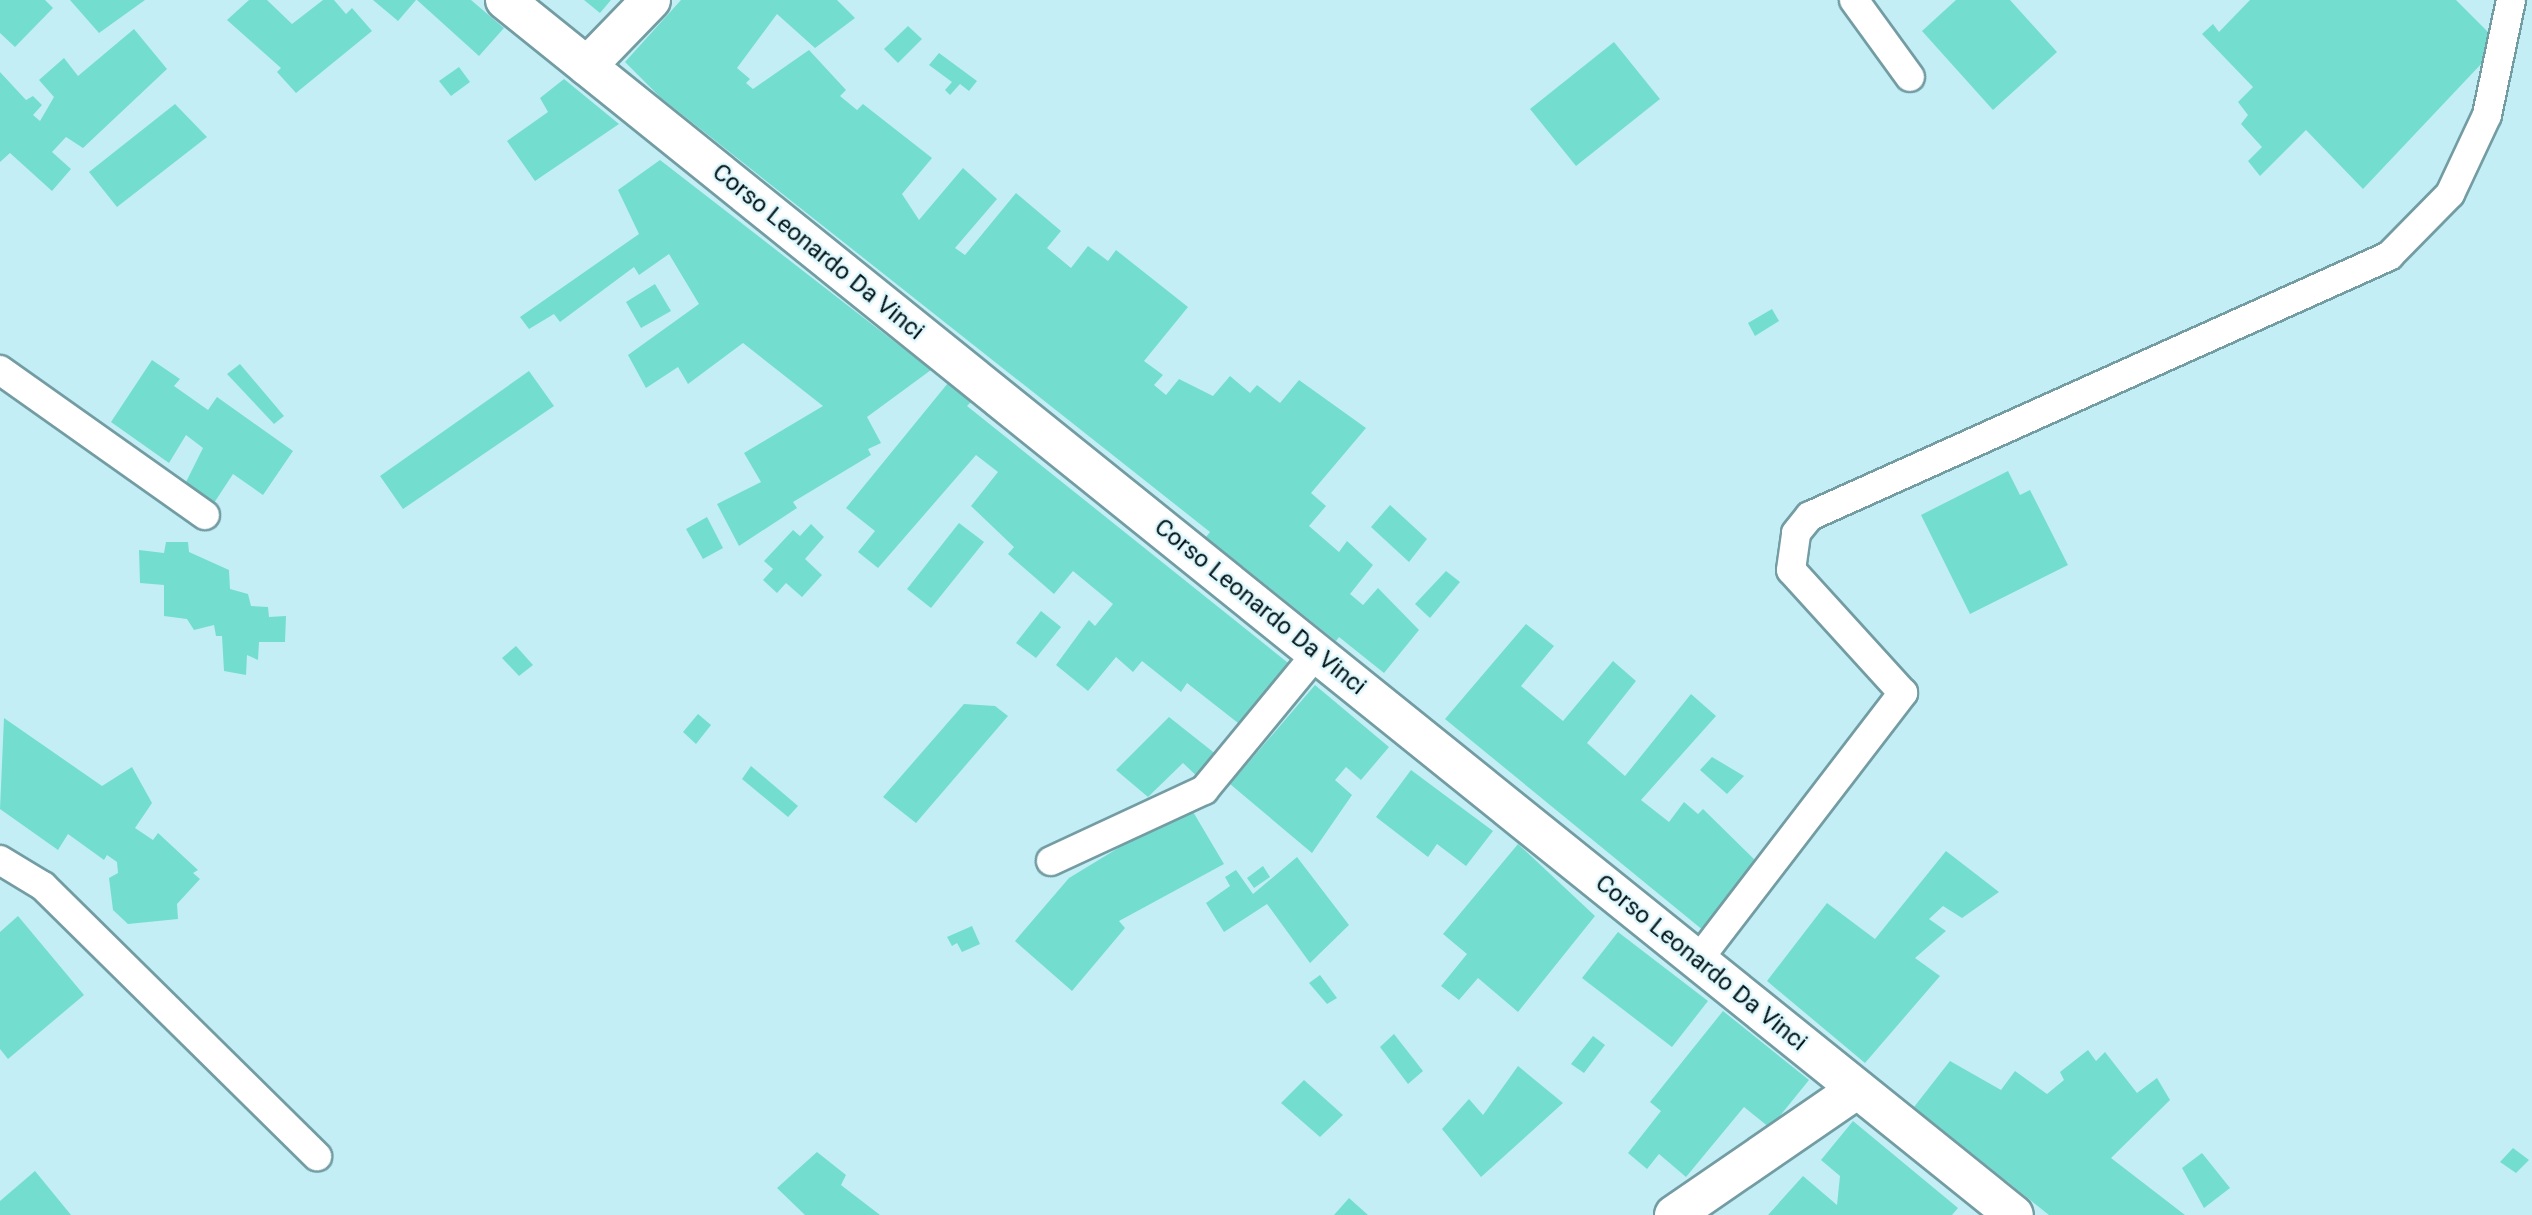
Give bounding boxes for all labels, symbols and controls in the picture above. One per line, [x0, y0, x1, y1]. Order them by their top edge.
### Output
street label: Corso Leonardo Da Vinci [706, 158, 930, 346]
street label: Corso Leonardo Da Vinci [1148, 513, 1372, 701]
street label: Corso Leonardo Da Vinci [1589, 869, 1813, 1057]

